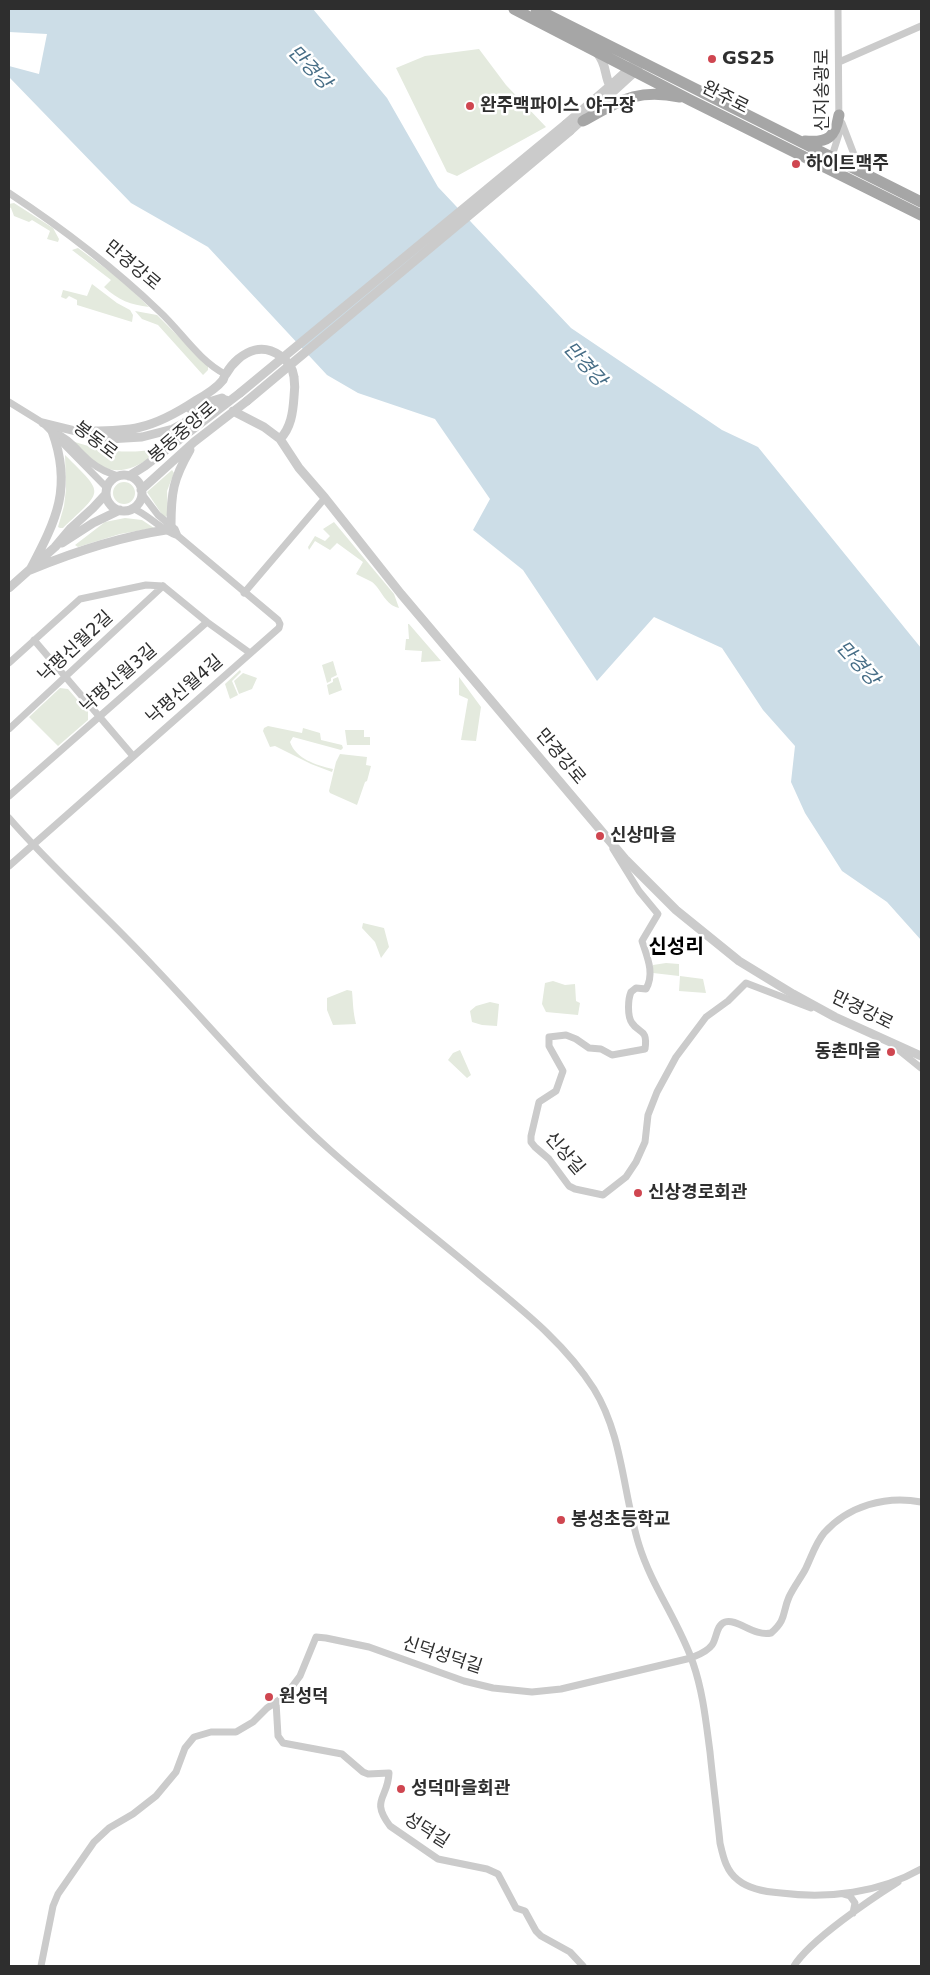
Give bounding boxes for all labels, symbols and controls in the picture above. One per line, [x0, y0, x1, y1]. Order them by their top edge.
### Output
water label: 만경강 [283, 41, 335, 95]
place label: GS25 [722, 48, 775, 70]
street label: 신지송광로 [812, 49, 834, 131]
marker: GS25 [706, 53, 718, 65]
street label: 완주로 [698, 77, 752, 119]
place label: 완주맥파이스 야구장 [480, 95, 635, 117]
marker: 완주맥파이스 야구장 [464, 100, 476, 112]
place label: 하이트맥주 [806, 153, 889, 175]
marker: 하이트맥주 [790, 158, 802, 170]
street label: 만경강로 [100, 236, 164, 296]
water label: 만경강 [558, 338, 610, 392]
street label: 봉동중앙로 [145, 398, 221, 468]
street label: 봉동로 [69, 417, 121, 465]
street label: 낙평신월2길 [34, 607, 118, 687]
water label: 만경강 [831, 637, 883, 691]
street label: 낙평신월3길 [76, 640, 162, 718]
street label: 낙평신월4길 [142, 651, 228, 729]
street label: 만경강로 [530, 725, 590, 789]
place label: 신상마을 [610, 825, 676, 847]
marker: 신상마을 [594, 830, 606, 842]
district label: 신성리 [648, 936, 704, 960]
street label: 만경강로 [827, 987, 897, 1035]
place label: 동촌마을 [815, 1041, 881, 1063]
marker: 동촌마을 [885, 1046, 897, 1058]
street label: 신상길 [540, 1128, 588, 1180]
place label: 신상경로회관 [648, 1182, 747, 1204]
marker: 신상경로회관 [632, 1187, 644, 1199]
place label: 봉성초등학교 [571, 1509, 670, 1531]
marker: 봉성초등학교 [555, 1514, 567, 1526]
street label: 신덕성덕길 [399, 1633, 485, 1679]
place label: 원성덕 [279, 1686, 329, 1708]
marker: 원성덕 [263, 1691, 275, 1703]
place label: 성덕마을회관 [411, 1778, 510, 1800]
marker: 성덕마을회관 [395, 1783, 407, 1795]
street label: 성덕길 [399, 1809, 453, 1853]

